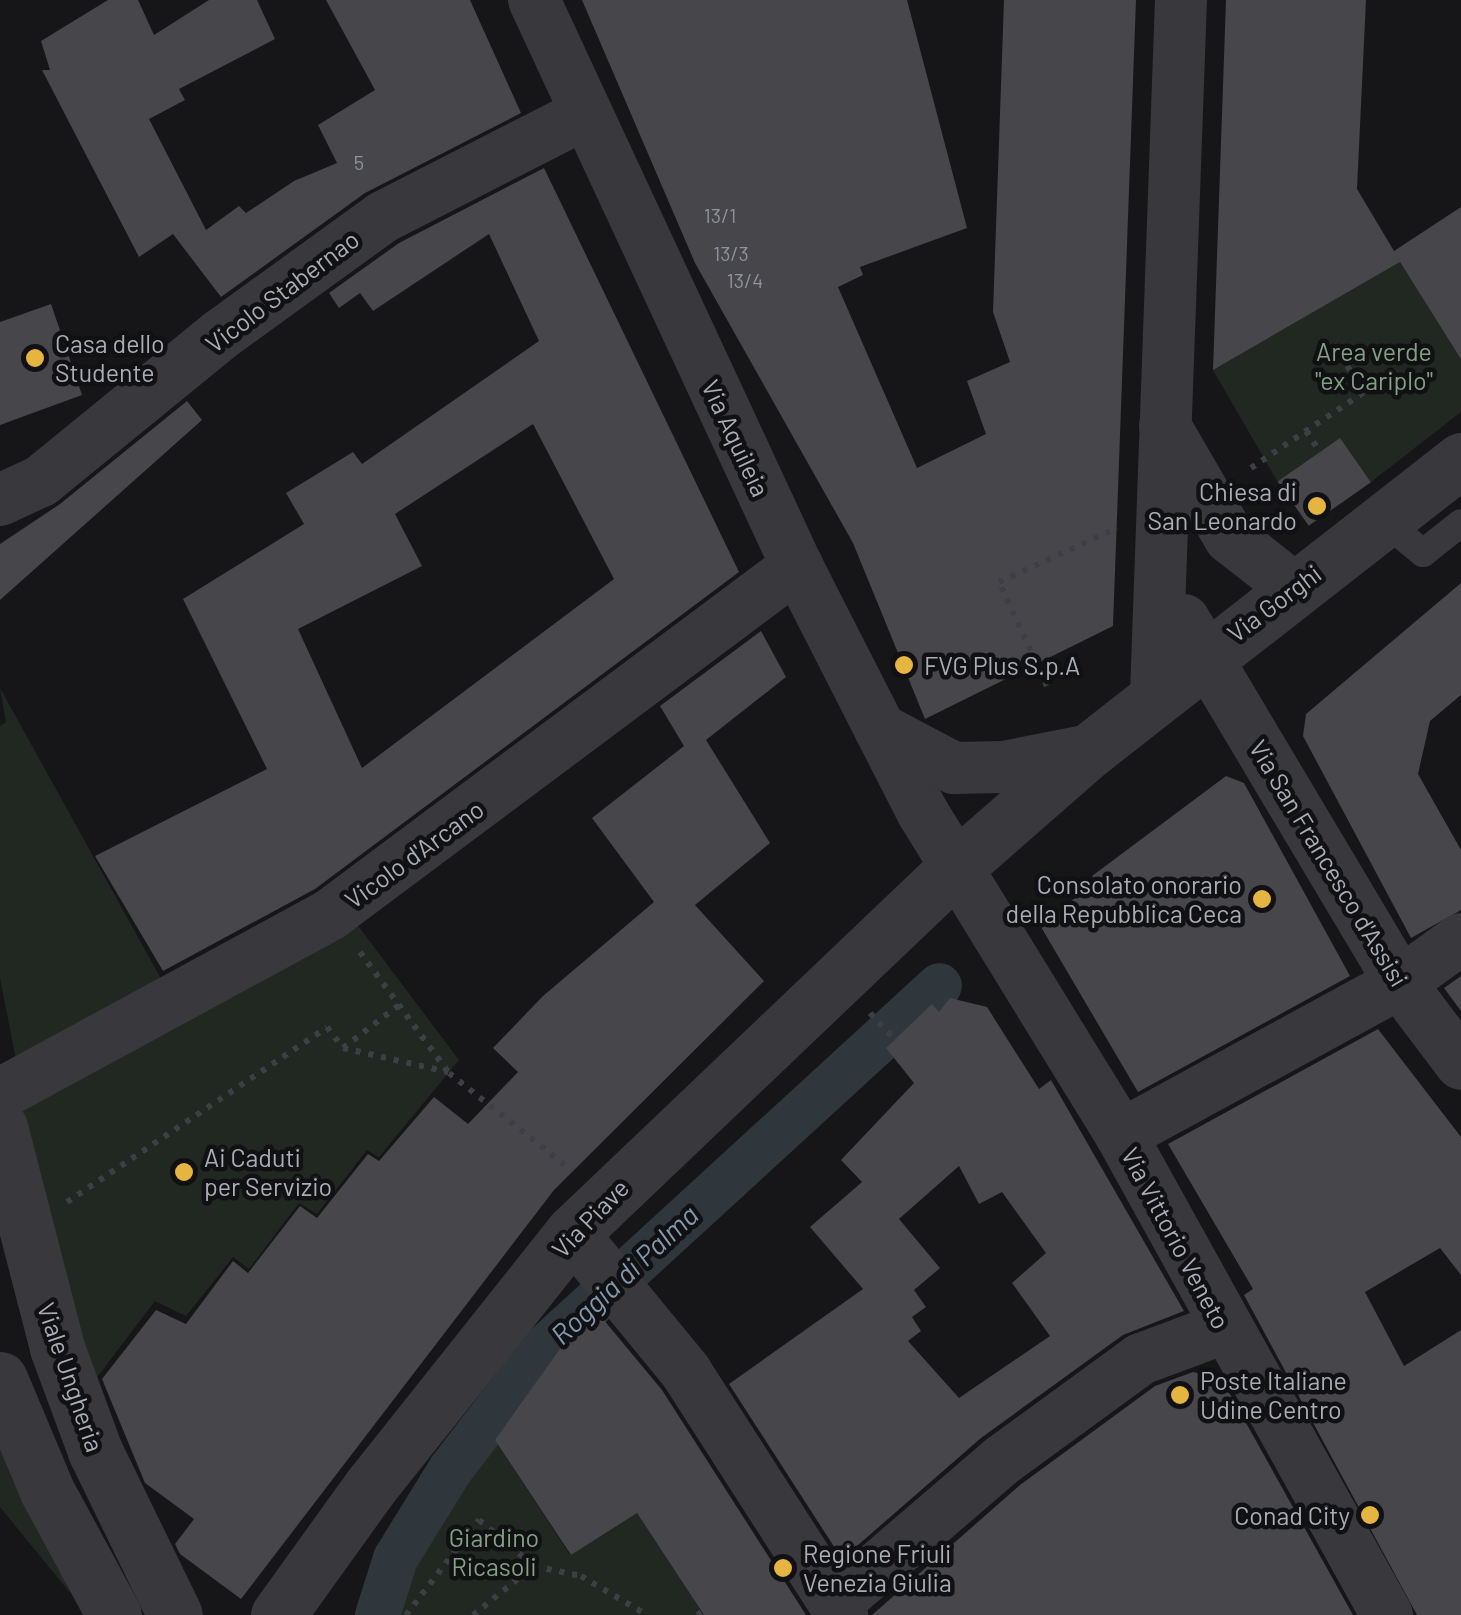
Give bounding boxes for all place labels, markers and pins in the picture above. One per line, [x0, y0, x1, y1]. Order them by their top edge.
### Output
place label: Casa dello Studente [55, 329, 165, 388]
marker: Casa dello Studente [24, 347, 46, 369]
place label: Chiesa di San Leonardo [1148, 477, 1297, 536]
marker: Chiesa di San Leonardo [1306, 495, 1328, 517]
place label: FVG Plus S.p.A [924, 650, 1080, 680]
marker: FVG Plus S.p.A [893, 654, 915, 676]
place label: Consolato onorario della Repubblica Ceca [1006, 870, 1242, 929]
marker: Consolato onorario della Repubblica Ceca [1251, 888, 1273, 910]
place label: Ai Caduti per Servizio [204, 1143, 332, 1202]
marker: Ai Caduti per Servizio [173, 1161, 195, 1183]
place label: Poste Italiane Udine Centro [1200, 1366, 1347, 1425]
marker: Poste Italiane Udine Centro [1169, 1384, 1191, 1406]
place label: Conad City [1234, 1500, 1350, 1530]
marker: Conad City [1359, 1504, 1381, 1526]
place label: Regione Friuli Venezia Giulia [803, 1539, 952, 1598]
marker: Regione Friuli Venezia Giulia [772, 1557, 794, 1579]

